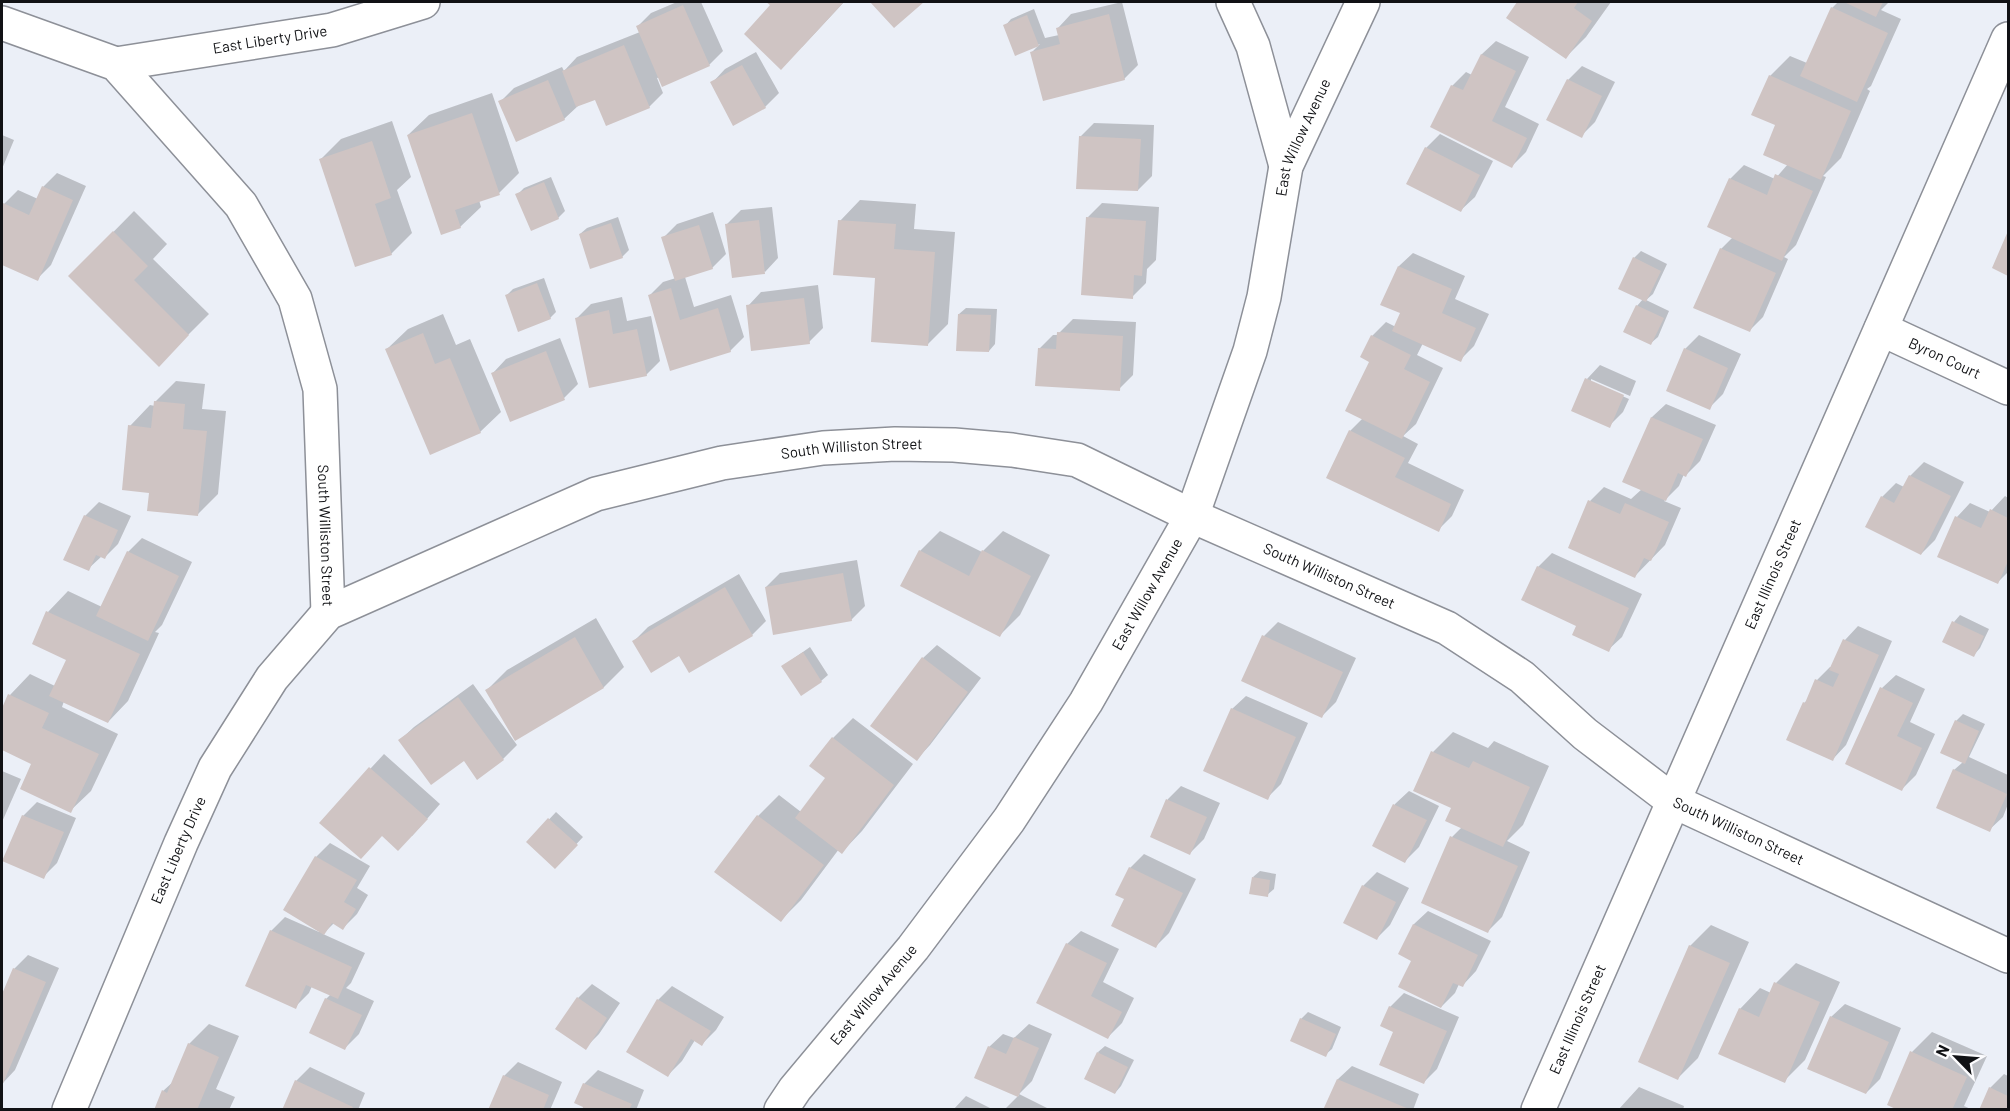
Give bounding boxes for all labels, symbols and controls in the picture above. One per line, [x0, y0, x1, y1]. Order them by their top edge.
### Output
street label: East Liberty Drive [212, 21, 328, 57]
street label: East Willow Avenue [1271, 75, 1334, 197]
street label: Byron Court [1906, 333, 1984, 382]
street label: South Williston Street [780, 434, 923, 462]
street label: South Williston Street [315, 464, 338, 607]
street label: East Illinois Street [1740, 516, 1804, 632]
street label: East Willow Avenue [1108, 535, 1185, 653]
street label: South Williston Street [1261, 538, 1398, 612]
street label: South Williston Street [1671, 792, 1807, 868]
street label: East Liberty Drive [147, 793, 209, 906]
street label: East Willow Avenue [826, 940, 920, 1048]
street label: East Illinois Street [1545, 961, 1609, 1077]
north arrow [1926, 1027, 1986, 1087]
text: N [1931, 1042, 1953, 1059]

